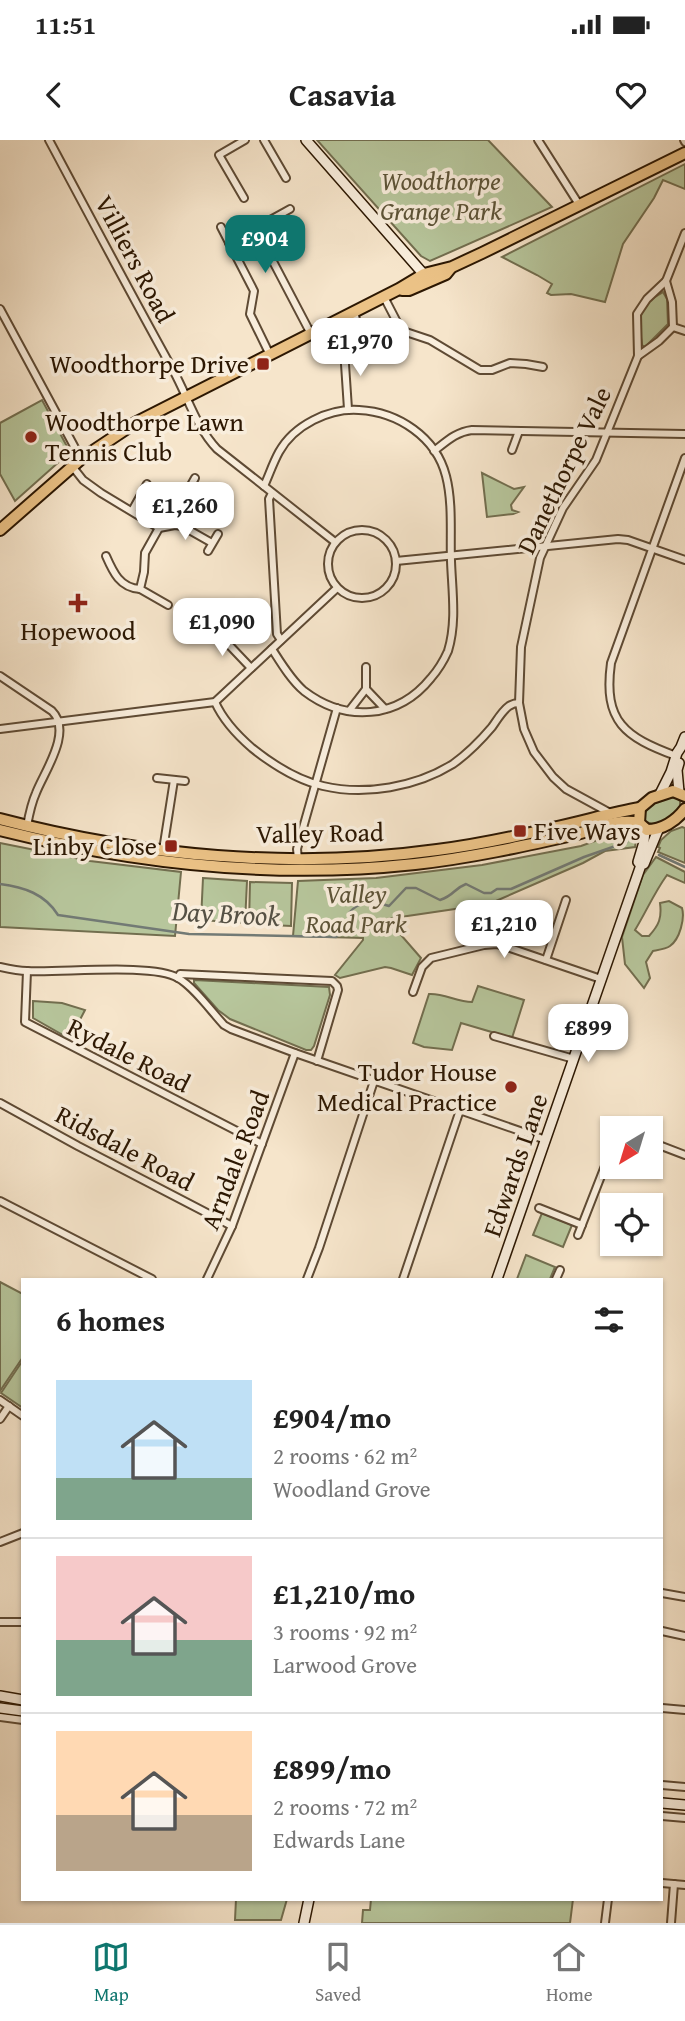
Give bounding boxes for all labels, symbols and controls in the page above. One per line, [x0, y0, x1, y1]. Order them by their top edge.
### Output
text: 11:51 [35, 5, 96, 44]
text: Casavia [289, 71, 396, 118]
icon: back [35, 76, 73, 114]
icon: heart [612, 76, 650, 114]
park label: Woodthorpe Grange Park [380, 161, 502, 230]
street label: Villiers Road [85, 188, 185, 330]
pin: £904 [224, 216, 306, 275]
text: £904 [241, 221, 289, 254]
pin: £1,970 [303, 318, 417, 378]
text: £1,970 [327, 324, 393, 357]
place label: Woodthorpe Drive [49, 344, 249, 383]
marker: Woodthorpe Drive [255, 356, 271, 372]
street label: Danethorpe Vale [506, 379, 621, 560]
place label: Woodthorpe Lawn Tennis Club [45, 402, 244, 471]
marker: Woodthorpe Lawn Tennis Club [23, 429, 39, 445]
pin: £1,260 [128, 482, 242, 542]
text: £1,260 [152, 488, 218, 521]
marker: Hopewood [68, 593, 88, 613]
pin: £1,090 [165, 598, 279, 658]
text: £1,090 [189, 604, 255, 637]
place label: Hopewood [20, 611, 136, 650]
place label: Five Ways [534, 811, 641, 850]
street label: Valley Road [256, 812, 384, 853]
marker: Five Ways [512, 823, 528, 839]
place label: Linby Close [33, 826, 157, 865]
marker: Linby Close [163, 838, 179, 854]
park label: Valley Road Park [305, 874, 407, 943]
water label: Day Brook [170, 889, 281, 936]
pin: £1,210 [447, 900, 561, 960]
text: £1,210 [471, 906, 537, 939]
pin: £899 [547, 1004, 629, 1064]
street label: Rydale Road [61, 1007, 198, 1102]
text: £899 [564, 1010, 612, 1043]
place label: Tudor House Medical Practice [317, 1052, 497, 1121]
marker: Tudor House Medical Practice [503, 1079, 519, 1095]
street label: Arndale Road [190, 1084, 279, 1235]
street label: Edwards Lane [472, 1088, 557, 1242]
street label: Ridsdale Road [49, 1095, 202, 1201]
north arrow [600, 1116, 663, 1180]
map controls [600, 1116, 663, 1256]
button: locate [600, 1193, 663, 1256]
text: 6 homes [56, 1298, 165, 1342]
icon: filters [590, 1301, 628, 1339]
text: £904/mo [273, 1395, 391, 1439]
icon: home [112, 1408, 196, 1492]
text: 2 rooms · 62 m² [273, 1439, 417, 1472]
text: Woodland Grove [273, 1472, 431, 1505]
text: £1,210/mo [273, 1571, 415, 1615]
icon: home [112, 1584, 196, 1668]
text: 3 rooms · 92 m² [273, 1615, 417, 1648]
text: Larwood Grove [273, 1648, 417, 1681]
text: £899/mo [273, 1746, 391, 1790]
icon: home [112, 1759, 196, 1843]
text: 2 rooms · 72 m² [273, 1790, 417, 1823]
text: Edwards Lane [273, 1823, 405, 1856]
tab: Map [92, 1938, 130, 2008]
tab: Saved [315, 1938, 361, 2008]
tab: Home [546, 1938, 593, 2008]

